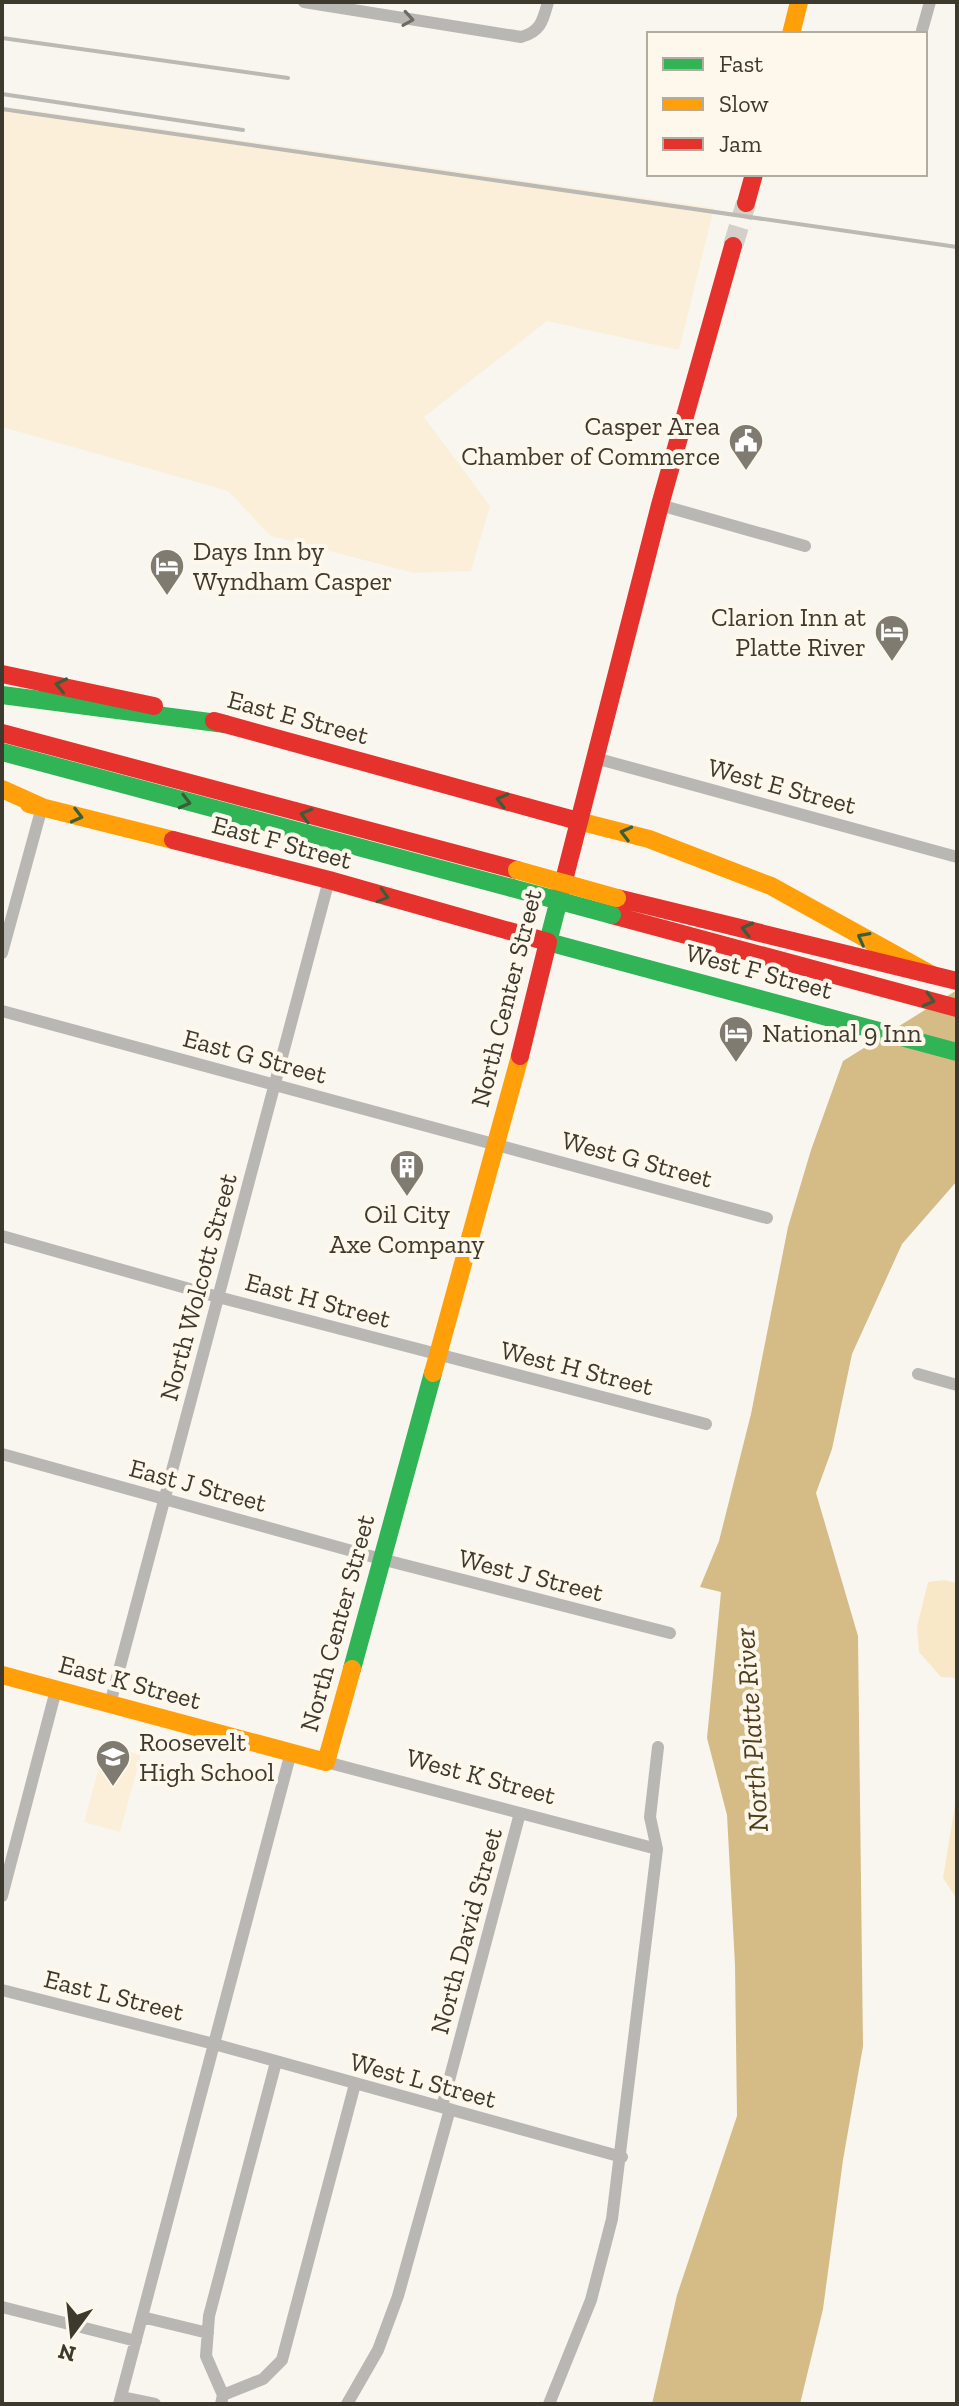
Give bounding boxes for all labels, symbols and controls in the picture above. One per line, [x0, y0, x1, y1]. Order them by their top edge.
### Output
one-way arrow [402, 10, 415, 27]
legend [647, 32, 927, 176]
text: Fast [719, 49, 763, 78]
text: Slow [719, 89, 769, 118]
text: Jam [719, 129, 762, 158]
place label: Casper Area Chamber of Commerce [461, 410, 720, 472]
public building icon: Casper Area Chamber of Commerce [727, 422, 765, 472]
place label: Days Inn by Wyndham Casper [193, 535, 393, 597]
hotel icon: Days Inn by Wyndham Casper [148, 547, 186, 597]
place label: Clarion Inn at Platte River [711, 601, 866, 663]
hotel icon: Clarion Inn at Platte River [873, 613, 911, 663]
one-way arrow [55, 677, 69, 694]
street label: East E Street [224, 683, 372, 751]
street label: West E Street [704, 751, 860, 821]
one-way arrow [178, 793, 192, 809]
one-way arrow [496, 793, 510, 809]
one-way arrow [70, 807, 84, 824]
one-way arrow [300, 807, 314, 824]
street label: East F Street [209, 808, 356, 876]
one-way arrow [619, 826, 633, 843]
street label: North Center Street [463, 885, 549, 1110]
one-way arrow [376, 886, 390, 903]
one-way arrow [741, 922, 754, 939]
one-way arrow [857, 932, 871, 948]
street label: West F Street [682, 936, 836, 1006]
one-way arrow [921, 991, 935, 1008]
hotel icon: National 9 Inn [717, 1014, 755, 1064]
place label: National 9 Inn [762, 1017, 922, 1049]
street label: East G Street [180, 1021, 331, 1091]
street label: West G Street [558, 1124, 716, 1195]
building icon: Oil City Axe Company [388, 1148, 426, 1198]
street label: North Wolcott Street [152, 1169, 244, 1404]
place label: Oil City Axe Company [330, 1198, 485, 1260]
street label: East H Street [242, 1265, 394, 1335]
street label: West H Street [497, 1334, 657, 1403]
street label: East J Street [126, 1451, 270, 1519]
street label: North Center Street [293, 1511, 381, 1735]
street label: West J Street [455, 1542, 607, 1609]
water label: North Platte River [728, 1626, 775, 1833]
street label: East K Street [56, 1648, 205, 1716]
place label: Roosevelt High School [139, 1726, 274, 1788]
school or university icon: Roosevelt High School [94, 1738, 132, 1788]
street label: West K Street [403, 1741, 559, 1811]
street label: North David Street [423, 1824, 509, 2038]
street label: East L Street [41, 1962, 187, 2028]
street label: West L Street [346, 2045, 500, 2115]
north arrow [32, 2294, 112, 2374]
text: N [55, 2338, 79, 2368]

